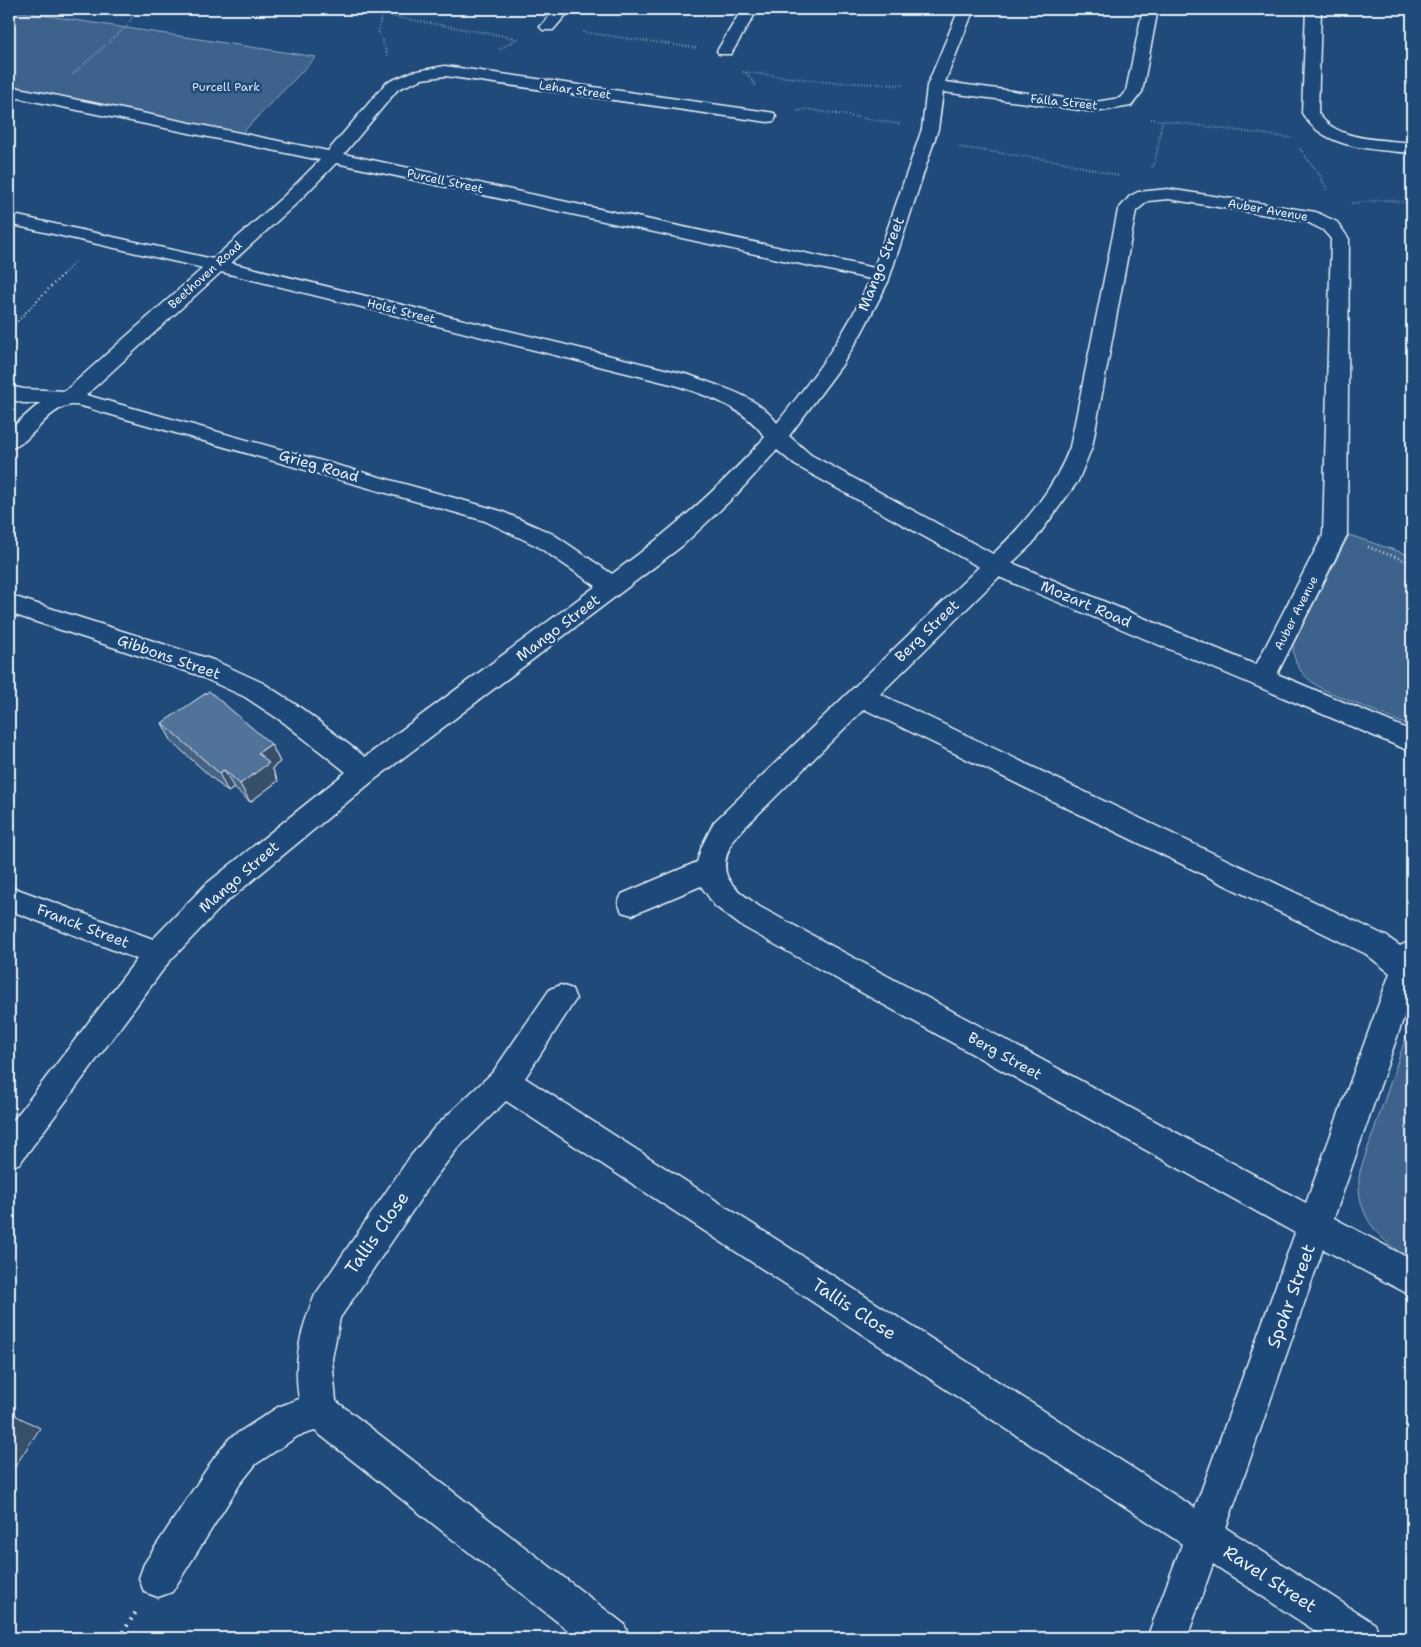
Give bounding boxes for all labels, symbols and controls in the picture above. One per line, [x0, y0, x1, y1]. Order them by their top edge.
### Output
street label: Lehar Street [538, 77, 612, 103]
park label: Purcell Park [192, 79, 260, 95]
street label: Falla Street [1030, 91, 1098, 113]
street label: Purcell Street [405, 165, 485, 197]
street label: Auber Avenue [1227, 195, 1310, 225]
street label: Mango Street [853, 214, 909, 314]
street label: Beethoven Road [165, 237, 246, 312]
street label: Holst Street [365, 295, 437, 327]
street label: Grieg Road [277, 445, 362, 487]
street label: Auber Avenue [1270, 573, 1322, 653]
street label: Mozart Road [1038, 576, 1135, 632]
street label: Mango Street [512, 590, 604, 666]
street label: Berg Street [891, 595, 963, 667]
street label: Gibbons Street [115, 630, 223, 684]
street label: Mango Street [195, 837, 283, 917]
street label: Franck Street [34, 899, 132, 953]
street label: Berg Street [964, 1027, 1046, 1085]
street label: Tallis Close [340, 1187, 414, 1279]
street label: Spohr Street [1261, 1241, 1321, 1351]
street label: Tallis Close [807, 1273, 901, 1345]
street label: Ravel Street [1219, 1540, 1321, 1618]

